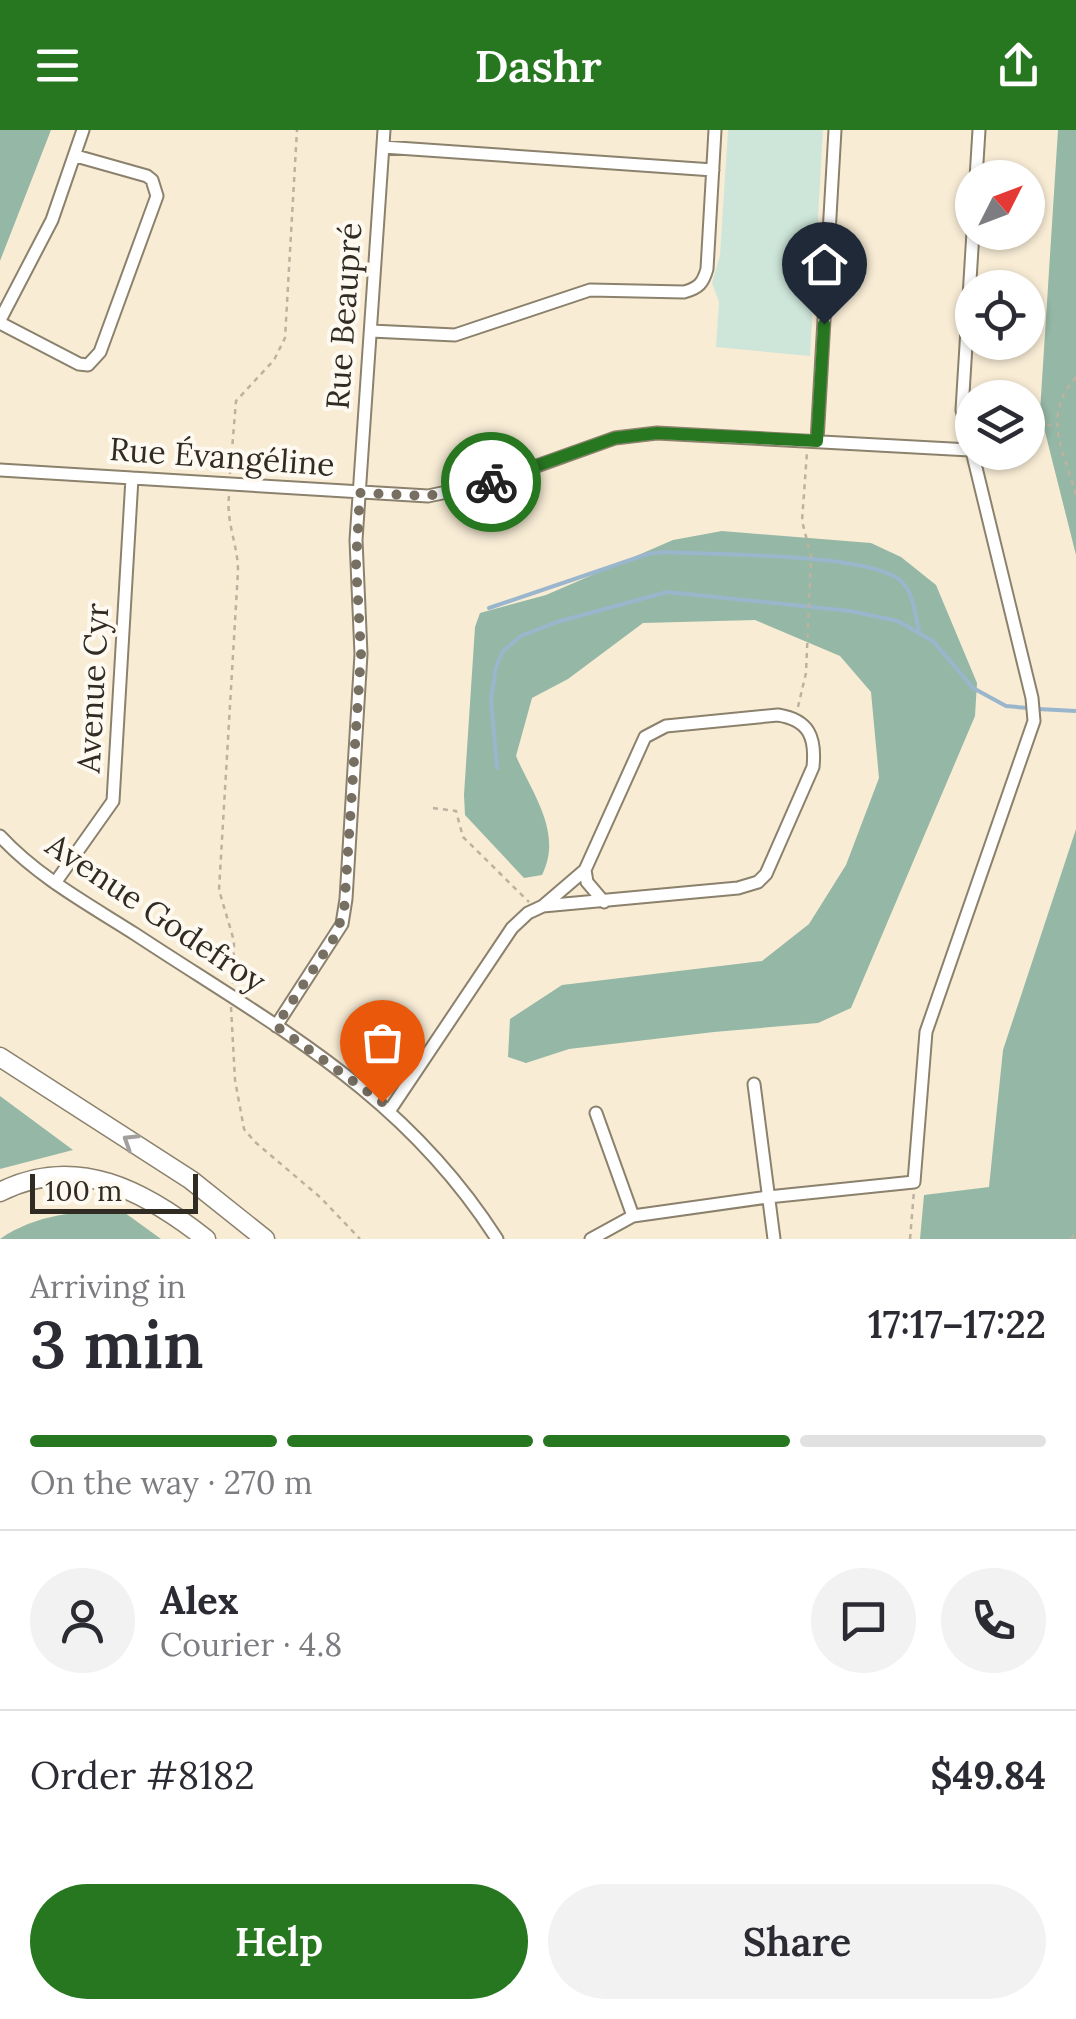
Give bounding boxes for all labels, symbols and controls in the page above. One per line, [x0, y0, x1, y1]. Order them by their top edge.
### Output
text: Dashr [474, 37, 602, 94]
icon: menu [30, 38, 85, 93]
icon: share [991, 38, 1046, 93]
north arrow [955, 160, 1045, 250]
map controls [955, 160, 1045, 470]
street label: Rue Beaupré [317, 221, 370, 411]
pin [782, 222, 867, 325]
icon: home [797, 237, 852, 292]
button: locate [955, 270, 1045, 360]
button: layers [955, 380, 1045, 470]
street label: Rue Évangéline [108, 428, 336, 485]
courier [441, 432, 541, 532]
icon: bike [464, 455, 519, 510]
street label: Avenue Cyr [68, 602, 117, 775]
street label: Avenue Godefroy [38, 823, 274, 1001]
pin [340, 1000, 425, 1103]
icon: bag [355, 1015, 410, 1070]
one-way arrow [123, 1134, 141, 1153]
scale bar [30, 1169, 198, 1214]
text: 100 m [45, 1173, 122, 1209]
text: Arriving in [30, 1266, 186, 1307]
text: 17:17–17:22 [868, 1300, 1046, 1348]
text: 3 min [30, 1303, 204, 1386]
text: On the way · 270 m [30, 1462, 313, 1503]
button: person [30, 1568, 135, 1673]
button: chat [811, 1568, 916, 1673]
button: phone [941, 1568, 1046, 1673]
text: Alex [160, 1576, 239, 1624]
text: Courier · 4.8 [160, 1624, 342, 1665]
text: Order #8182 [30, 1751, 255, 1799]
text: $49.84 [930, 1751, 1046, 1799]
button: Help [30, 1884, 528, 1999]
button: Share [548, 1884, 1046, 1999]

